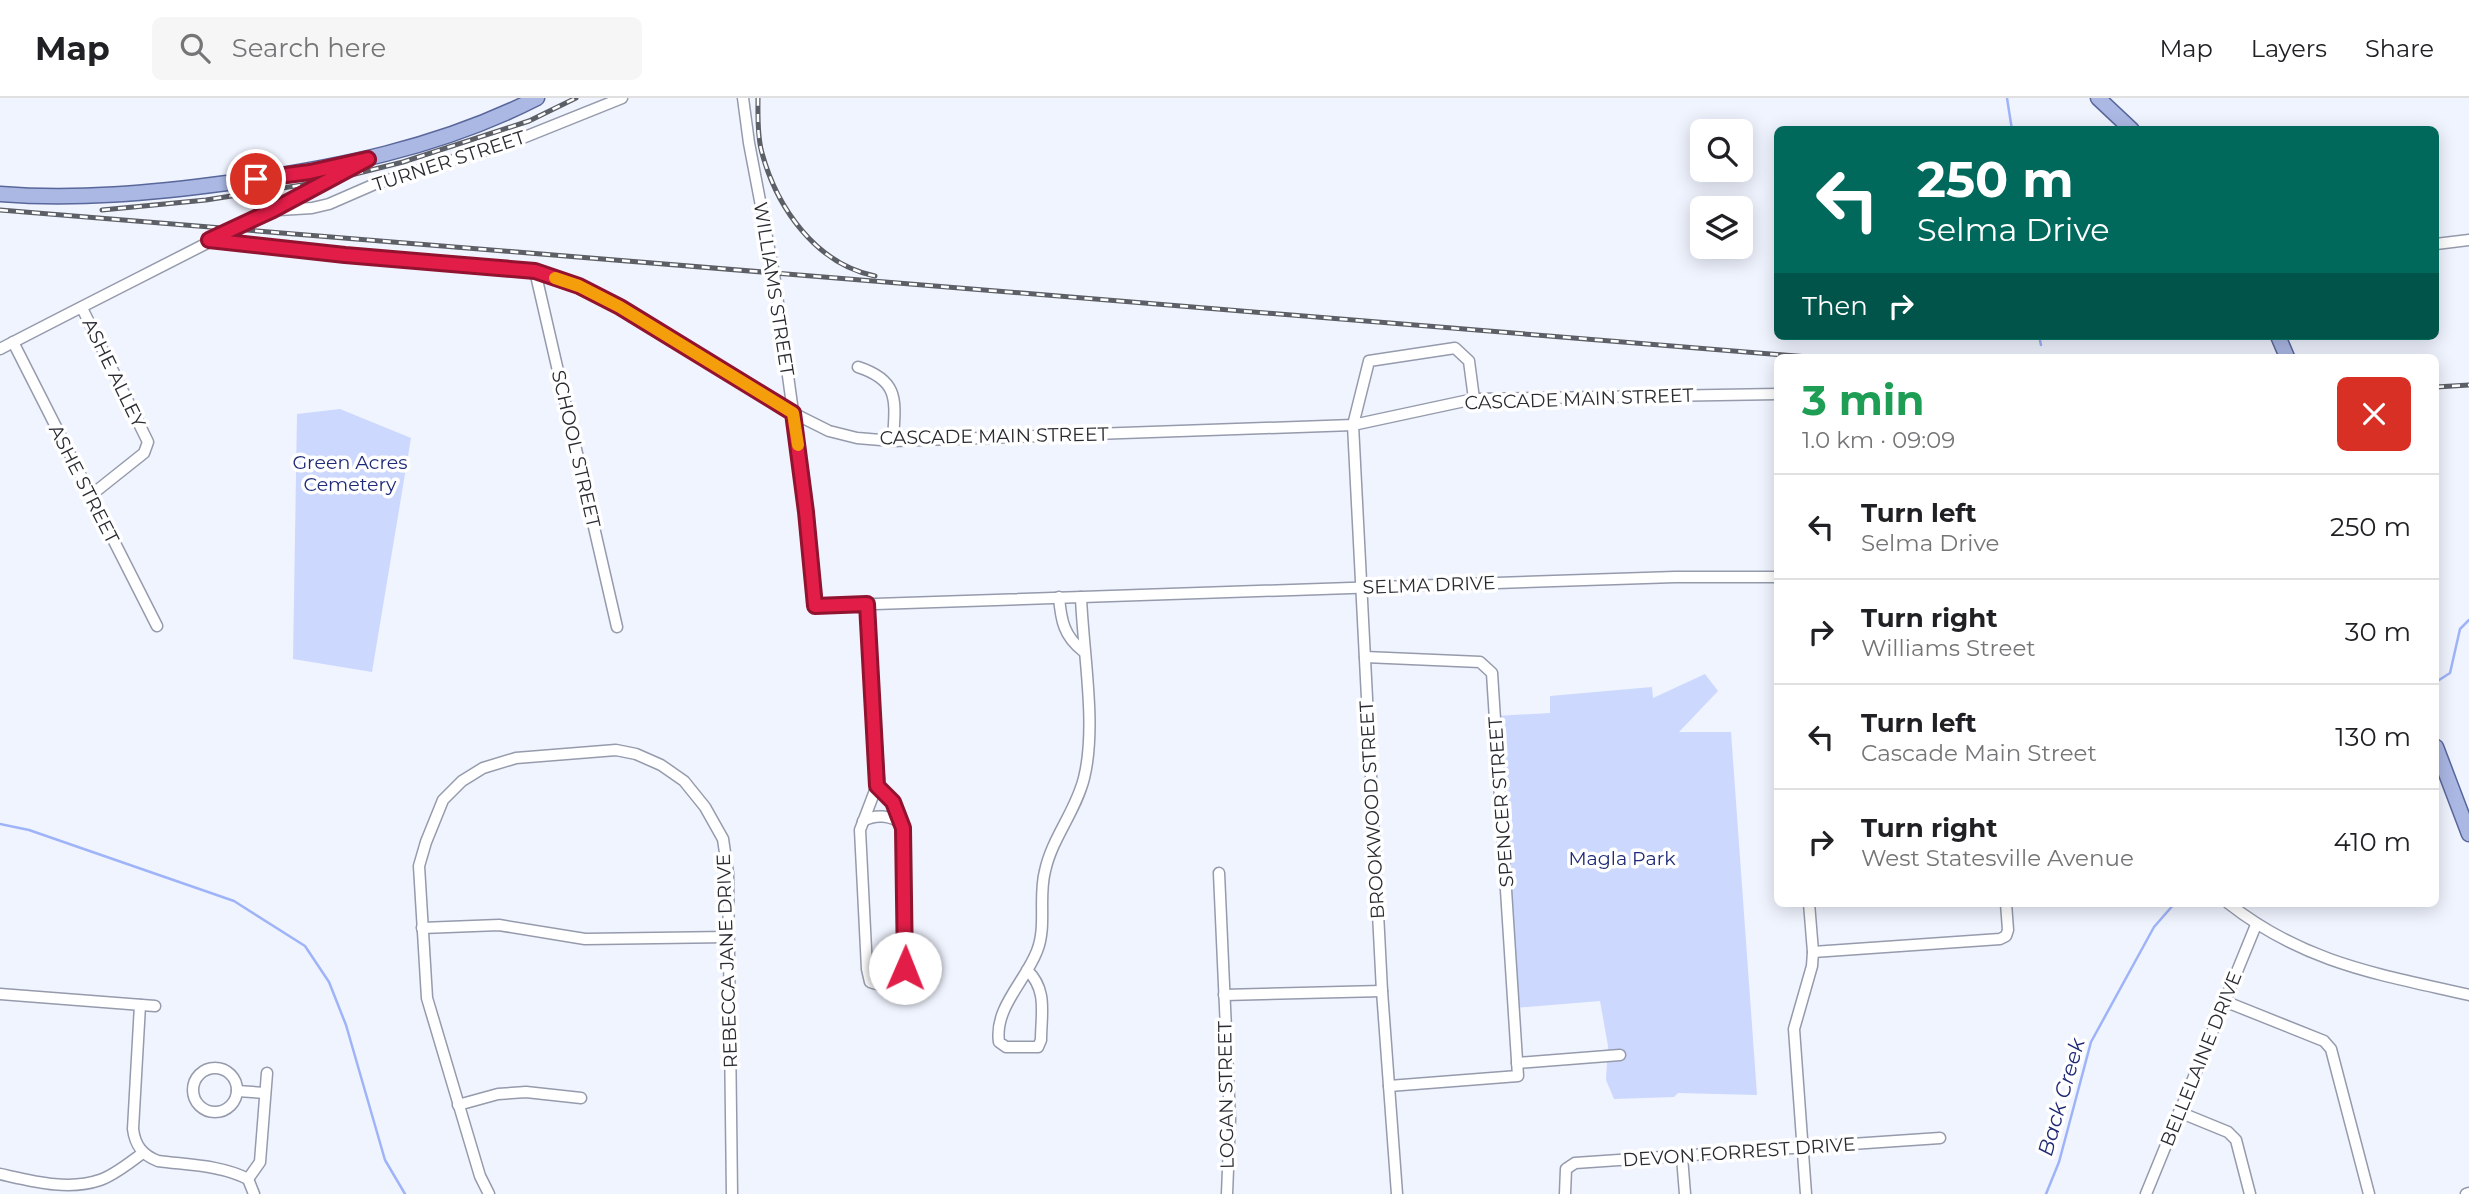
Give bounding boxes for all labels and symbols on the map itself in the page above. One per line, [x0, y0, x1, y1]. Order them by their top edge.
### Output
street label: TURNER STREET [370, 126, 528, 196]
pin [226, 149, 286, 209]
street label: WILLIAMS STREET [749, 200, 799, 378]
street label: ASHE ALLEY [78, 314, 151, 432]
street label: SCHOOL STREET [547, 368, 605, 530]
street label: CASCADE MAIN STREET [1464, 384, 1694, 414]
street label: ASHE STREET [44, 420, 124, 548]
street label: CASCADE MAIN STREET [879, 423, 1109, 449]
park label: Green Acres Cemetery [292, 451, 408, 496]
street label: SELMA DRIVE [1362, 571, 1496, 599]
street label: BROOKWOOD STREET [1355, 700, 1389, 920]
street label: SPENCER STREET [1484, 716, 1518, 888]
park label: Magla Park [1568, 847, 1676, 870]
street label: REBECCA JANE DRIVE [712, 853, 742, 1069]
position arrow [868, 931, 942, 1005]
street label: BELLELAINE DRIVE [2155, 968, 2247, 1150]
street label: LOGAN STREET [1213, 1021, 1239, 1169]
water label: Back Creek [2032, 1034, 2090, 1159]
street label: DEVON FORREST DRIVE [1622, 1132, 1856, 1172]

